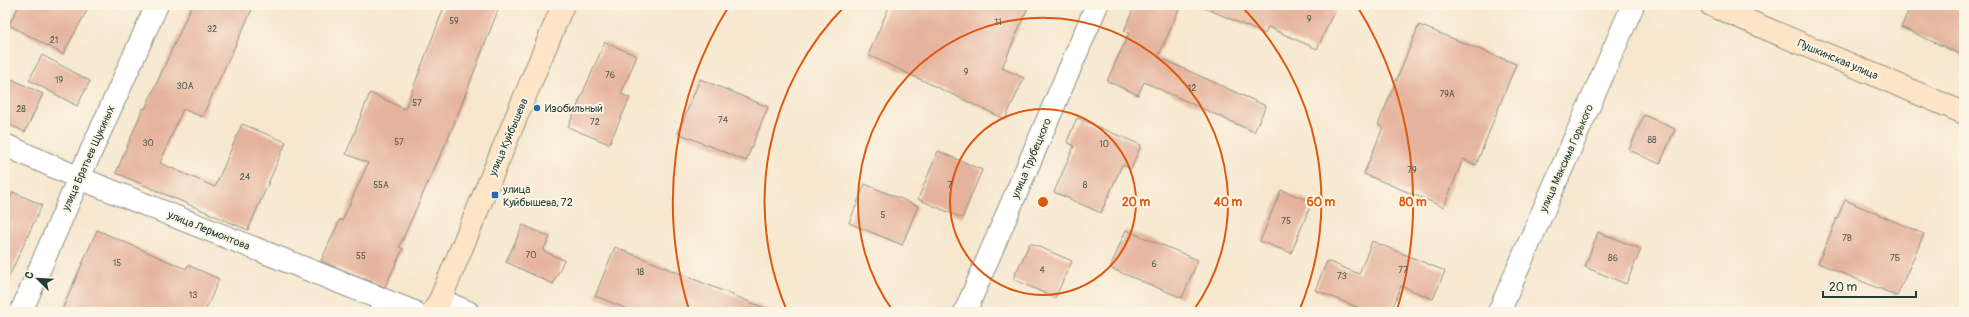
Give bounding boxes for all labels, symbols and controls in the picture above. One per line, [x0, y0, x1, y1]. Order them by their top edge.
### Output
house number: 9 [1307, 14, 1312, 25]
house number: 59 [449, 16, 459, 27]
house number: 11 [994, 17, 1002, 28]
house number: 32 [207, 24, 217, 35]
house number: 21 [50, 35, 58, 46]
street label: Пушкинская улица [1795, 37, 1880, 82]
house number: 9 [964, 67, 969, 78]
house number: 76 [605, 70, 615, 81]
house number: 19 [55, 75, 63, 86]
house number: 30А [176, 81, 194, 92]
house number: 12 [1188, 83, 1196, 94]
house number: 79А [1439, 89, 1455, 100]
street label: улица Куйбышева [486, 96, 531, 179]
house number: 57 [412, 98, 422, 109]
place label: Изобильный [545, 102, 603, 115]
street label: улица Максима Горького [1536, 102, 1596, 215]
marker: Изобильный [532, 103, 542, 113]
house number: 28 [16, 104, 26, 115]
street label: улица Братьев Щукиных [59, 104, 117, 214]
house number: 74 [718, 115, 729, 126]
street label: улица Трубецкого [1008, 116, 1054, 201]
house number: 72 [590, 117, 600, 128]
house number: 88 [1647, 135, 1657, 146]
house number: 57 [394, 137, 404, 148]
house number: 30 [142, 138, 154, 149]
house number: 10 [1099, 139, 1109, 150]
house number: 79 [1407, 165, 1417, 176]
house number: 24 [240, 172, 251, 183]
house number: 55А [373, 180, 389, 191]
house number: 7 [948, 180, 953, 191]
house number: 8 [1083, 180, 1088, 191]
place label: улица Куйбышева, 72 [502, 183, 573, 209]
marker: улица Куйбышева, 72 [490, 190, 500, 200]
centre of rings [1036, 195, 1050, 209]
text: 20 m [1122, 195, 1150, 210]
text: 40 m [1213, 195, 1243, 210]
text: 60 m [1307, 195, 1336, 210]
text: 80 m [1399, 195, 1427, 210]
street label: улица Лермонтова [165, 208, 252, 253]
house number: 5 [881, 210, 886, 221]
house number: 75 [1281, 216, 1291, 227]
house number: 7В [1842, 233, 1852, 244]
house number: 70 [526, 250, 536, 261]
house number: 55 [356, 251, 366, 262]
house number: 86 [1608, 253, 1618, 264]
house number: 7Б [1890, 253, 1900, 264]
house number: 15 [113, 258, 121, 269]
north arrow [18, 259, 58, 299]
house number: 6 [1151, 259, 1157, 270]
house number: 4 [1039, 265, 1045, 276]
house number: 77 [1398, 265, 1408, 276]
house number: 18 [636, 267, 644, 278]
text: С [22, 269, 37, 281]
house number: 73 [1337, 271, 1347, 282]
scale bar [1823, 273, 1916, 299]
text: 20 m [1829, 280, 1858, 295]
house number: 13 [189, 290, 197, 301]

